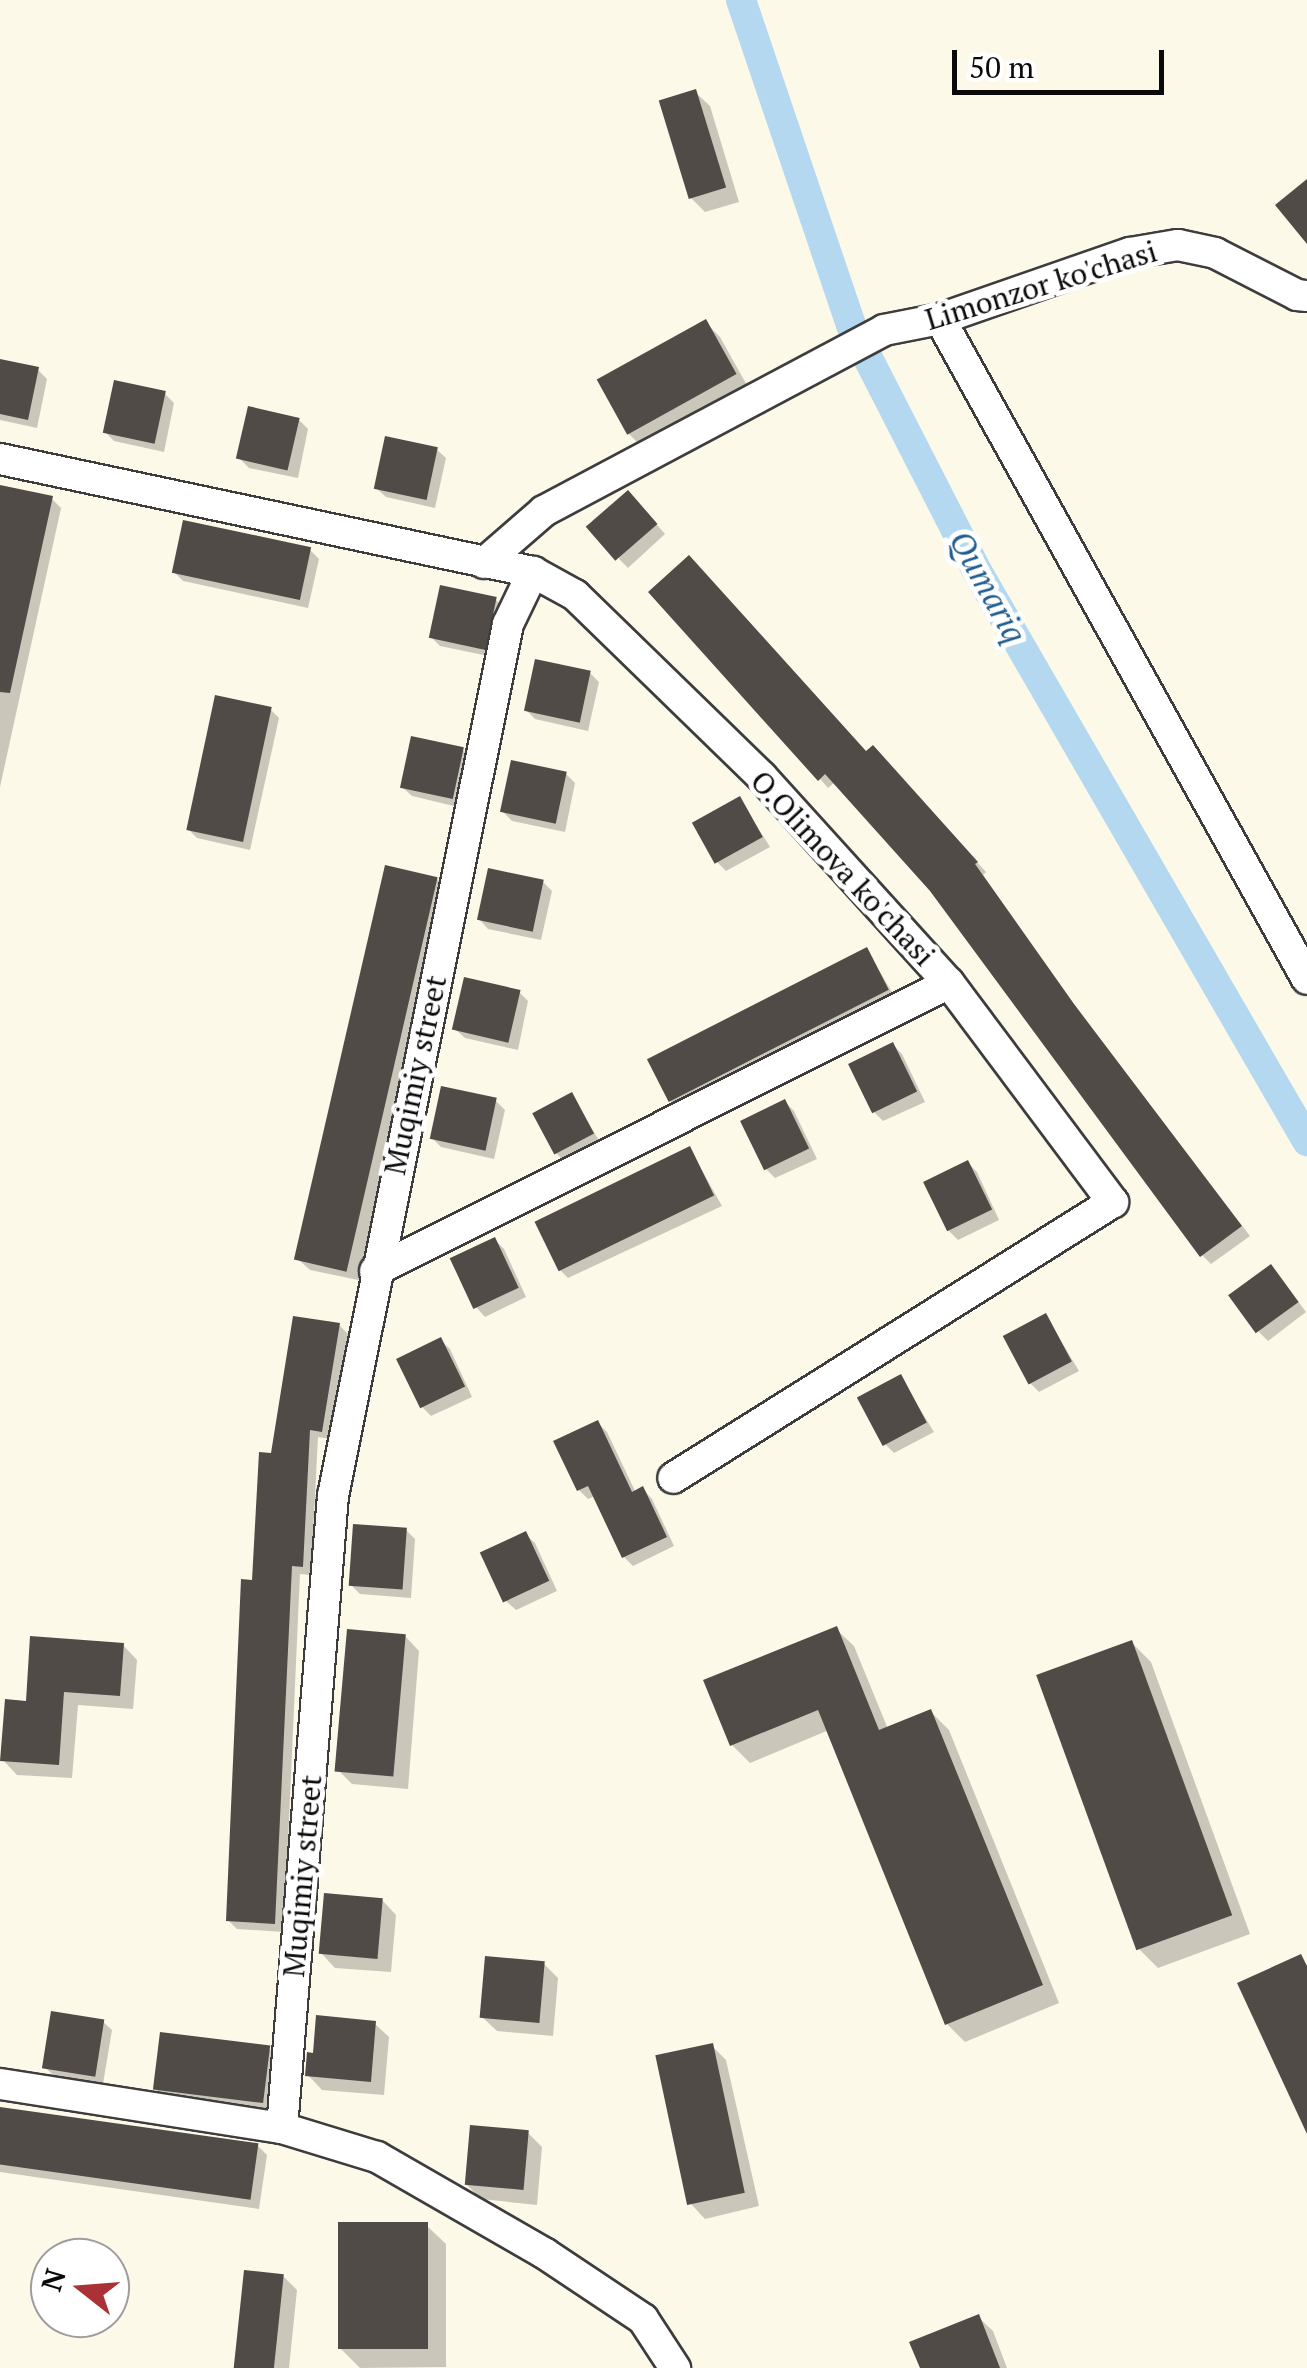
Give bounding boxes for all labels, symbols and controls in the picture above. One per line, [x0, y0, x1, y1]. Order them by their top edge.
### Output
scale bar [957, 30, 1170, 92]
text: 50 m [969, 47, 1034, 87]
street label: Limonzor ko'chasi [921, 233, 1161, 337]
water label: Qumariq [942, 524, 1034, 650]
street label: O.Olimova ko'chasi [743, 763, 943, 973]
street label: Muqimiy street [376, 972, 454, 1178]
street label: Muqimiy street [275, 1773, 329, 1979]
north arrow [30, 2238, 130, 2338]
text: N [32, 2264, 74, 2295]

